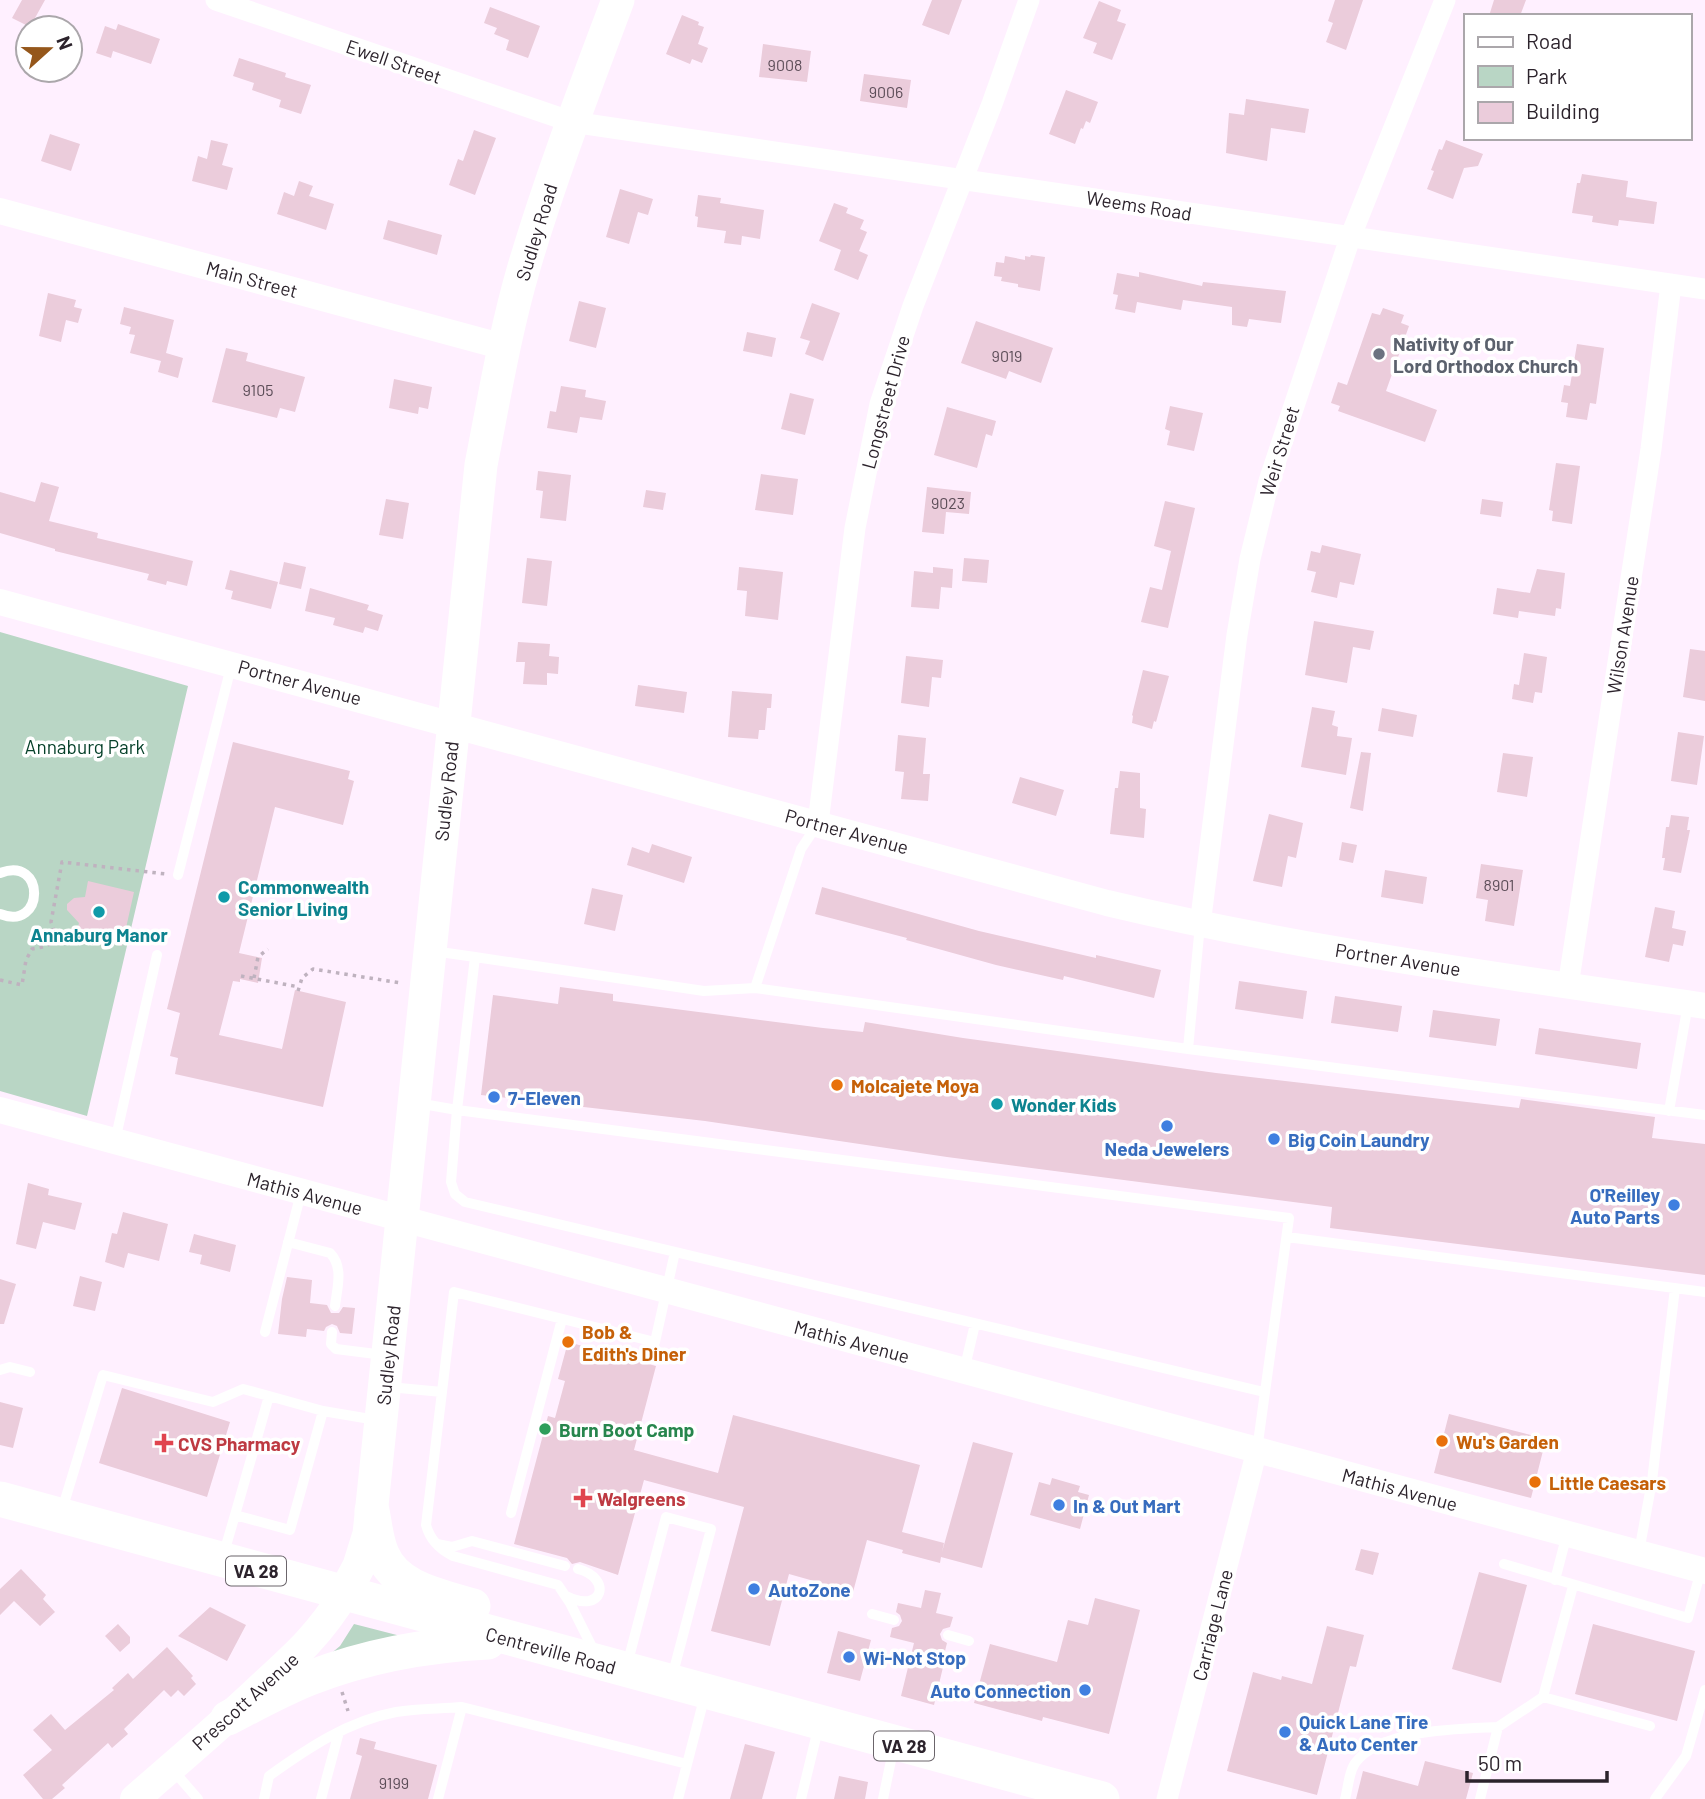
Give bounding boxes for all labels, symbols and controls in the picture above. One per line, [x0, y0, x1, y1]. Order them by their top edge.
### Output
north arrow [14, 14, 84, 84]
legend [1464, 14, 1691, 140]
text: Road [1526, 28, 1572, 53]
text: N [52, 33, 78, 53]
street label: Ewell Street [343, 34, 445, 88]
house number: 9008 [768, 55, 802, 74]
text: Park [1526, 63, 1567, 88]
house number: 9006 [869, 82, 903, 101]
text: Building [1526, 98, 1600, 123]
street label: Sudley Road [510, 181, 562, 283]
street label: Weems Road [1085, 185, 1193, 225]
street label: Main Street [204, 256, 300, 302]
place label: Nativity of Our Lord Orthodox Church [1393, 332, 1578, 377]
street label: Longstreet Drive [856, 333, 914, 471]
house number: 9019 [992, 346, 1022, 365]
marker: Nativity of Our Lord Orthodox Church [1371, 346, 1387, 362]
house number: 9105 [243, 380, 273, 399]
street label: Weir Street [1254, 403, 1304, 499]
house number: 9023 [931, 493, 965, 512]
street label: Wilson Avenue [1601, 574, 1643, 696]
street label: Portner Avenue [236, 654, 364, 710]
park label: Annaburg Park [25, 735, 145, 758]
street label: Sudley Road [429, 740, 463, 842]
street label: Portner Avenue [783, 803, 911, 859]
place label: Commonwealth Senior Living [238, 875, 369, 920]
house number: 8901 [1484, 875, 1514, 894]
marker: Commonwealth Senior Living [216, 889, 232, 905]
marker: Annaburg Manor [91, 904, 107, 920]
place label: Annaburg Manor [30, 923, 169, 946]
street label: Portner Avenue [1334, 938, 1462, 980]
place label: Molcajete Moya [851, 1074, 979, 1097]
marker: Molcajete Moya [829, 1077, 845, 1093]
place label: 7-Eleven [508, 1086, 581, 1109]
marker: 7-Eleven [486, 1089, 502, 1105]
place label: Wonder Kids [1011, 1093, 1117, 1116]
marker: Wonder Kids [989, 1096, 1005, 1112]
marker: Neda Jewelers [1159, 1118, 1175, 1134]
place label: Big Coin Laundry [1288, 1128, 1430, 1151]
marker: Big Coin Laundry [1266, 1131, 1282, 1147]
place label: Neda Jewelers [1105, 1137, 1229, 1160]
street label: Mathis Avenue [245, 1167, 365, 1219]
place label: O'Reilley Auto Parts [1570, 1183, 1660, 1228]
marker: O'Reilley Auto Parts [1666, 1197, 1682, 1213]
street label: Sudley Road [371, 1304, 405, 1406]
street label: Mathis Avenue [792, 1315, 912, 1367]
place label: Bob & Edith's Diner [582, 1320, 687, 1365]
marker: Bob & Edith's Diner [560, 1334, 576, 1350]
place label: Burn Boot Camp [559, 1418, 695, 1441]
marker: Burn Boot Camp [537, 1421, 553, 1437]
place label: Wu's Garden [1456, 1430, 1559, 1453]
place label: CVS Pharmacy [178, 1432, 301, 1455]
marker: Wu's Garden [1434, 1433, 1450, 1449]
marker: CVS Pharmacy [156, 1435, 172, 1451]
street label: Mathis Avenue [1340, 1463, 1460, 1515]
place label: Little Caesars [1549, 1471, 1666, 1494]
marker: Little Caesars [1527, 1474, 1543, 1490]
place label: Walgreens [597, 1487, 685, 1510]
marker: Walgreens [575, 1490, 591, 1506]
place label: In & Out Mart [1073, 1494, 1181, 1517]
marker: In & Out Mart [1051, 1497, 1067, 1513]
road number: VA 28 [226, 1556, 286, 1586]
street label: Carriage Lane [1187, 1567, 1237, 1683]
place label: AutoZone [768, 1578, 851, 1601]
marker: AutoZone [746, 1581, 762, 1597]
street label: Centreville Road [483, 1622, 619, 1678]
place label: Wi-Not Stop [863, 1646, 966, 1669]
street label: Prescott Avenue [187, 1647, 303, 1755]
marker: Wi-Not Stop [841, 1649, 857, 1665]
place label: Auto Connection [930, 1679, 1071, 1702]
marker: Auto Connection [1077, 1682, 1093, 1698]
place label: Quick Lane Tire & Auto Center [1299, 1710, 1428, 1755]
marker: Quick Lane Tire & Auto Center [1277, 1724, 1293, 1740]
road number: VA 28 [874, 1731, 934, 1760]
scale bar [1467, 1740, 1607, 1784]
text: 50 m [1478, 1750, 1522, 1775]
house number: 9199 [379, 1773, 409, 1792]

